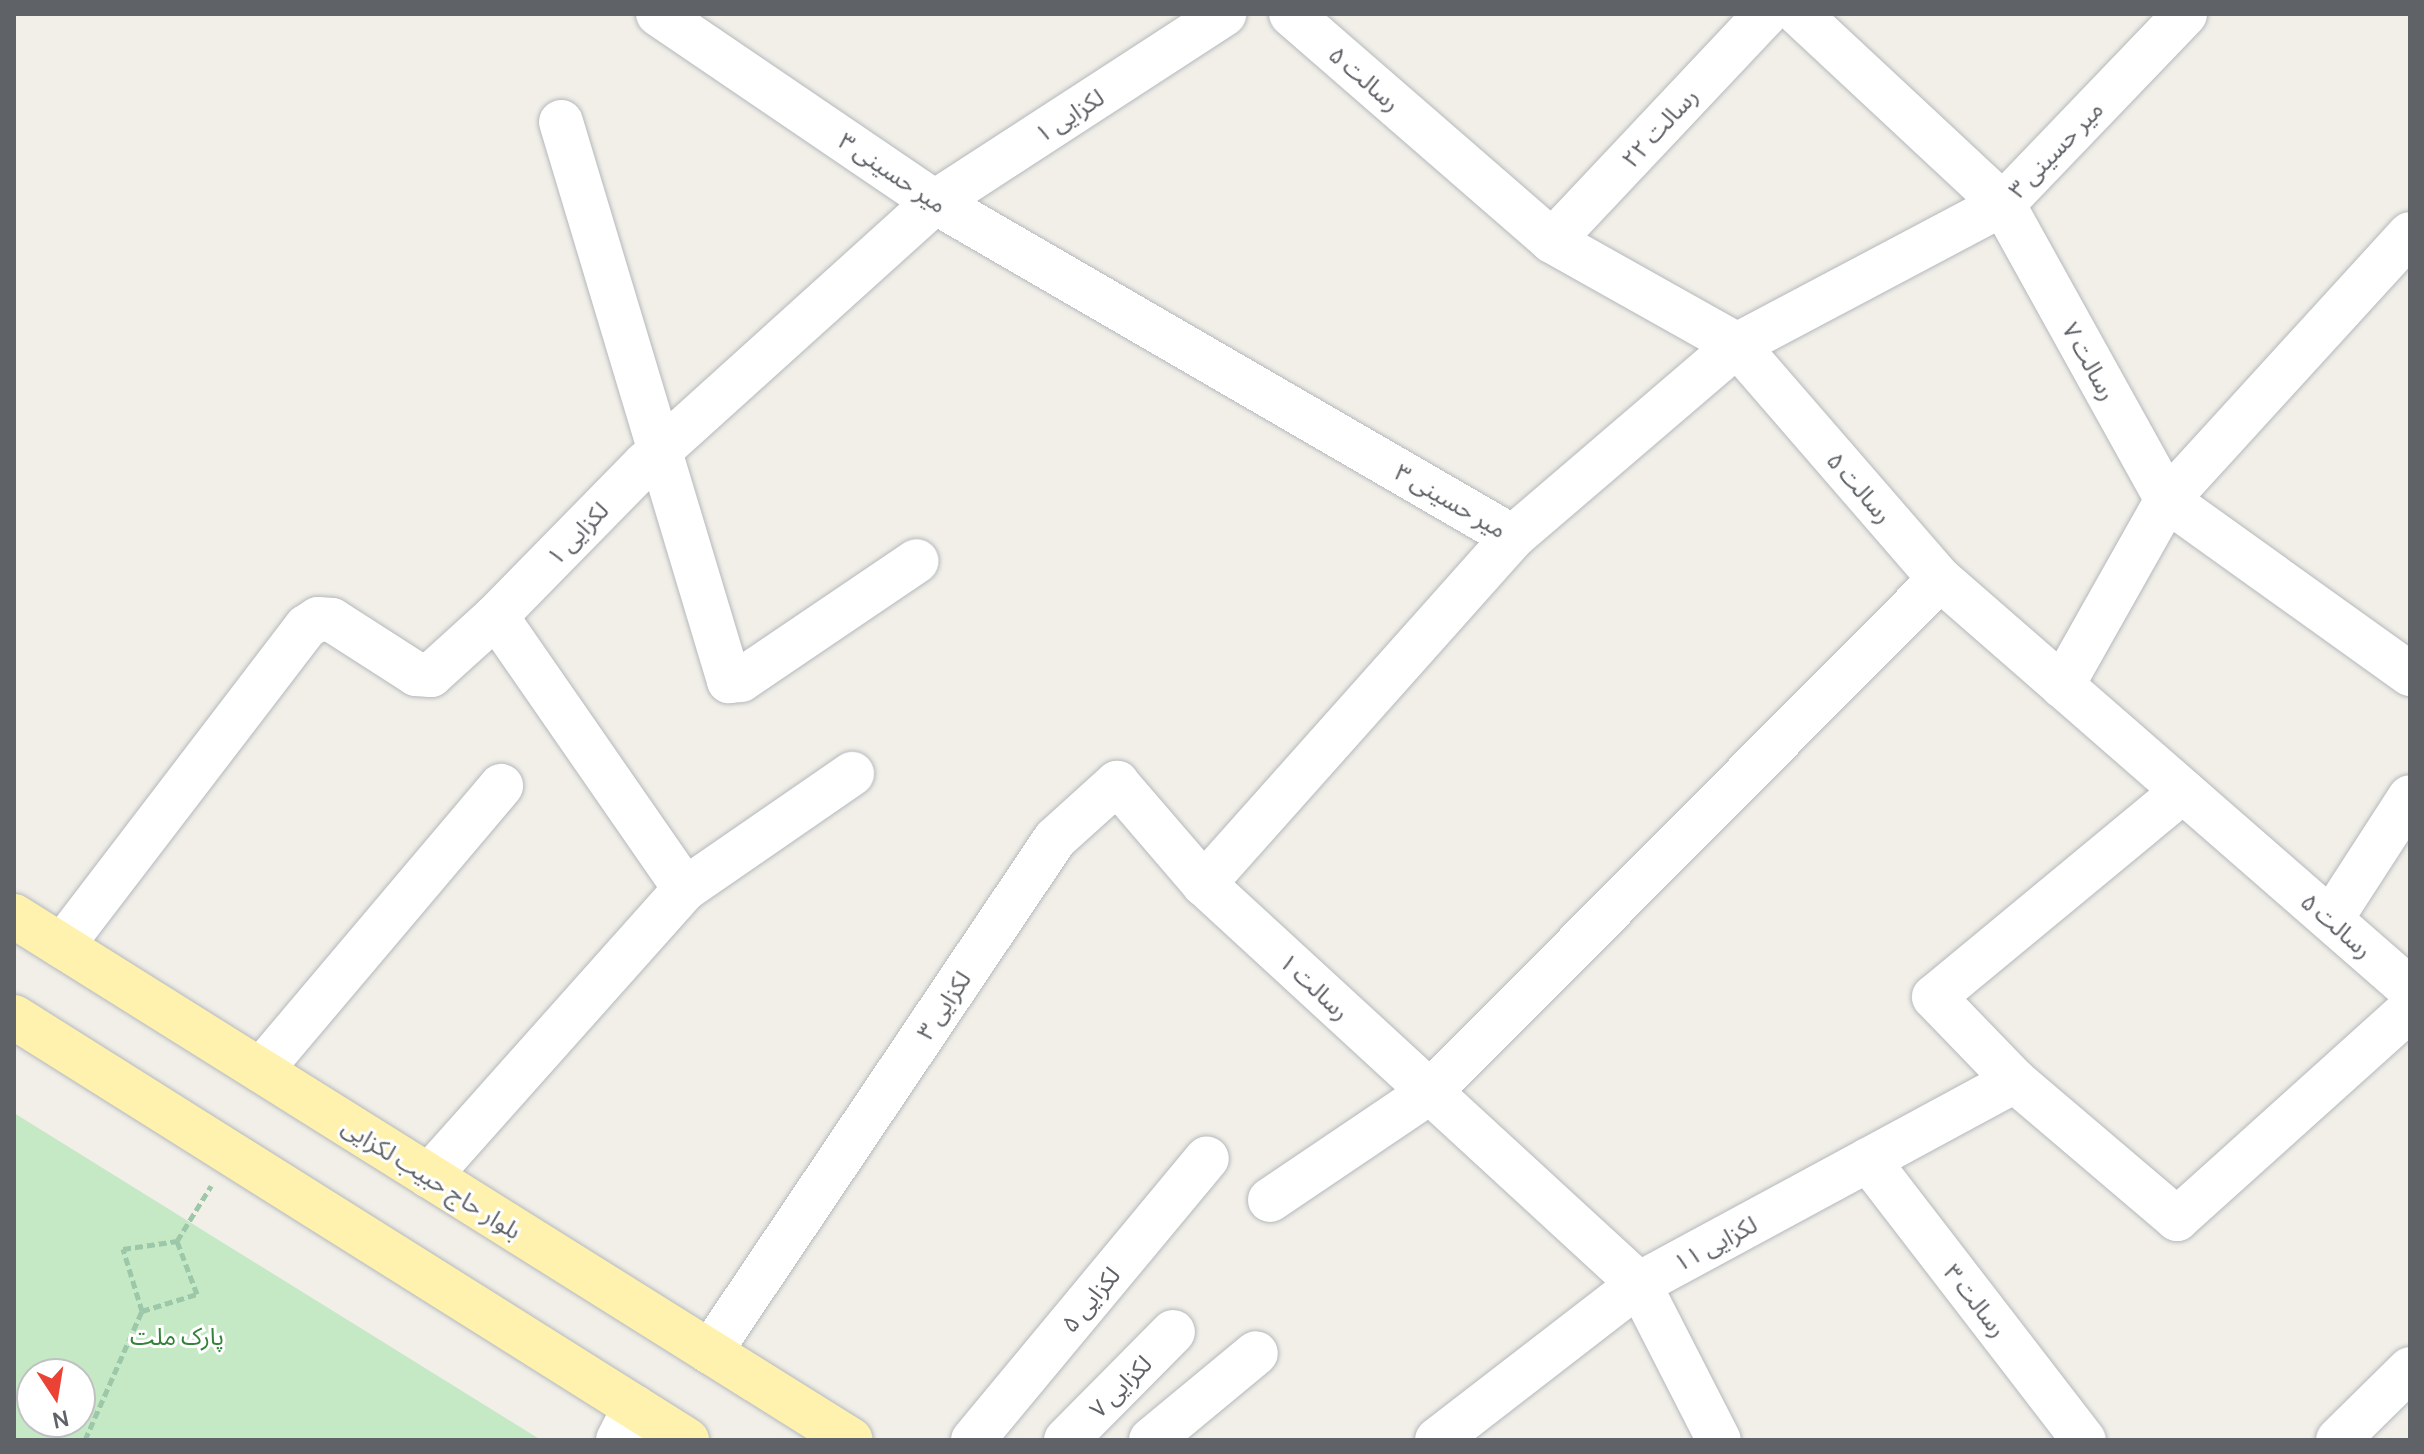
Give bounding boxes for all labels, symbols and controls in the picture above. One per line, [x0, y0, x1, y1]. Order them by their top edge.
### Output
street label: رسالت ۵ [1324, 39, 1406, 117]
street label: رسالت ۲۲ [1615, 81, 1703, 173]
street label: لکزایی ۱ [1029, 82, 1109, 148]
street label: میر حسینی ۳ [2002, 94, 2108, 204]
street label: میر حسینی ۳ [834, 125, 952, 219]
street label: رسالت ۷ [2057, 317, 2123, 405]
street label: رسالت ۵ [1821, 446, 1899, 528]
street label: میر حسینی ۳ [1390, 457, 1512, 543]
street label: لکزایی ۱ [540, 496, 614, 570]
street label: رسالت ۵ [2296, 886, 2378, 964]
street label: رسالت ۱ [1274, 947, 1356, 1025]
street label: لکزایی ۳ [910, 965, 976, 1045]
street label: بلوار حاج حبیب لکزايی [337, 1111, 527, 1245]
street label: لکزایی ۱۱ [1668, 1209, 1762, 1277]
street label: رسالت ۳ [1939, 1258, 2013, 1342]
street label: لکزایی ۵ [1054, 1260, 1126, 1338]
park label: پارک ملت [130, 1322, 224, 1350]
street label: لکزایی ۷ [1083, 1349, 1157, 1423]
north arrow [16, 1358, 96, 1438]
text: N [50, 1403, 71, 1436]

